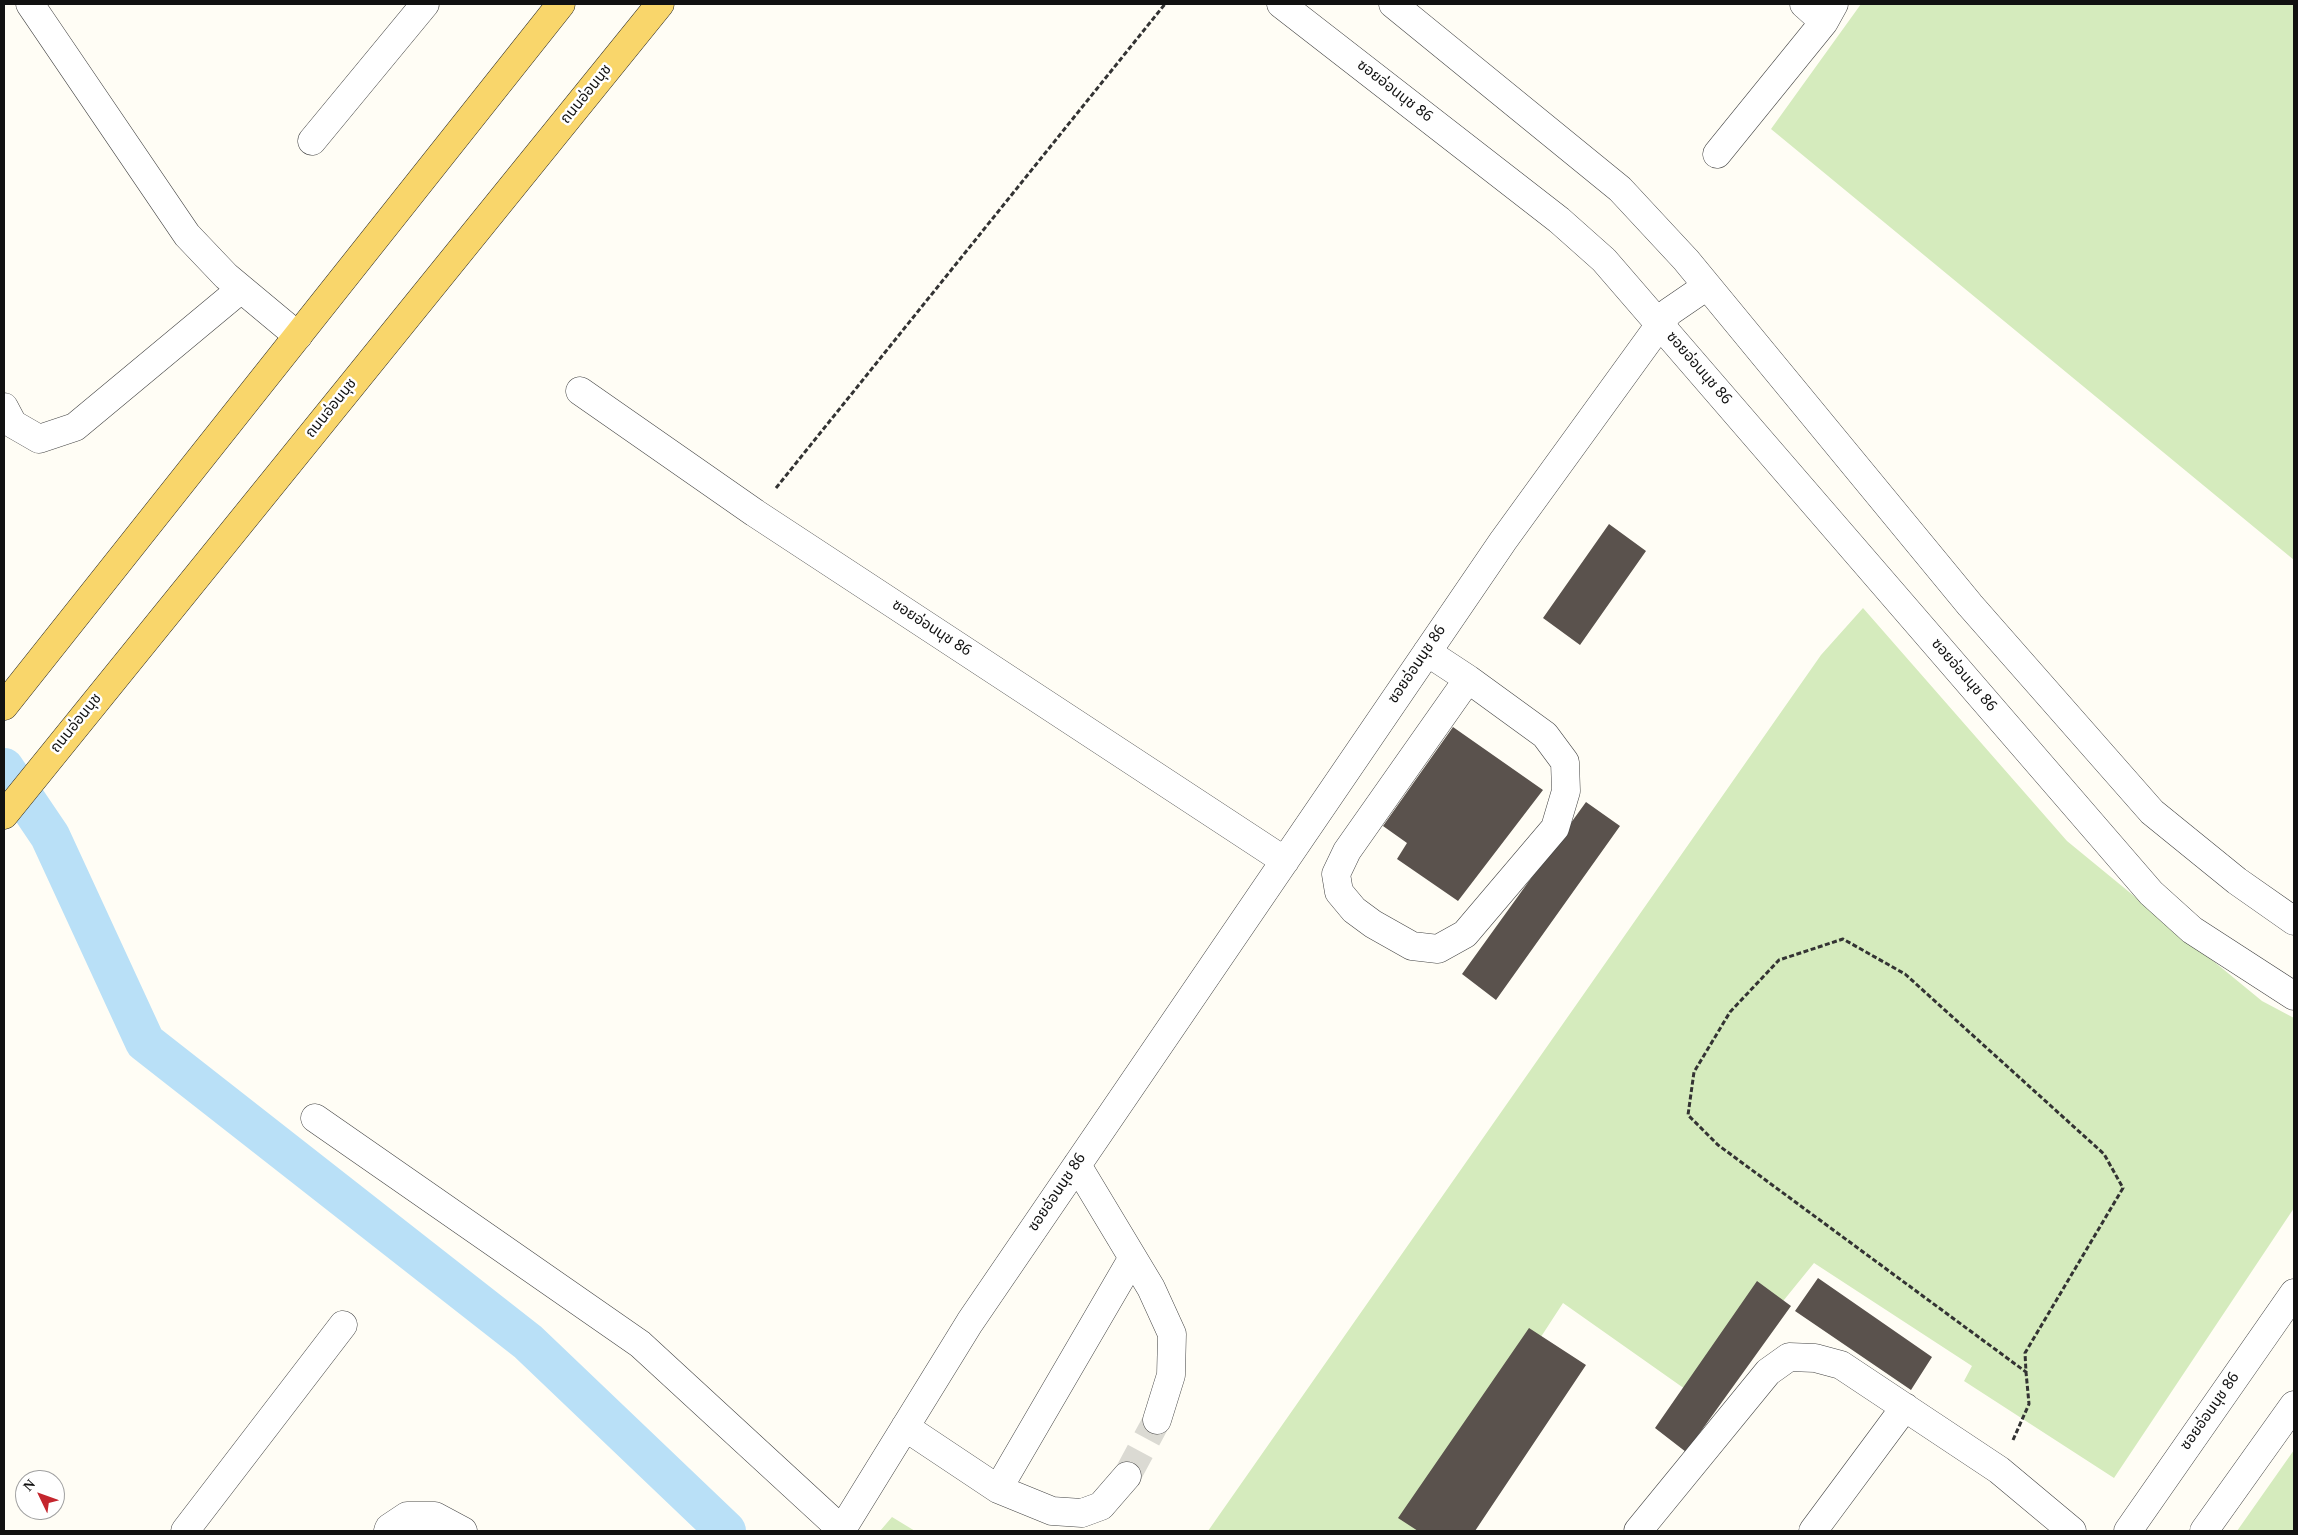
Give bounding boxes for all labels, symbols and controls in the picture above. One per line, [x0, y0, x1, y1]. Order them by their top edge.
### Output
street label: ซอยอ่อนนุช 86 [1353, 57, 1435, 127]
street label: ถนนอ่อนนุช [558, 62, 616, 128]
street label: ซอยอ่อนนุช 86 [1661, 329, 1735, 409]
street label: ถนนอ่อนนุช [303, 376, 361, 442]
street label: ซอยอ่อนนุช 86 [888, 597, 974, 661]
street label: ซอยอ่อนนุช 86 [1385, 622, 1451, 708]
street label: ซอยอ่อนนุช 86 [1926, 636, 2000, 716]
street label: ถนนอ่อนนุช [48, 691, 106, 757]
street label: ซอยอ่อนนุช 86 [1025, 1150, 1091, 1236]
street label: ซอยอ่อนนุช 86 [2178, 1370, 2244, 1454]
north arrow [15, 1470, 65, 1520]
text: N [20, 1477, 38, 1494]

